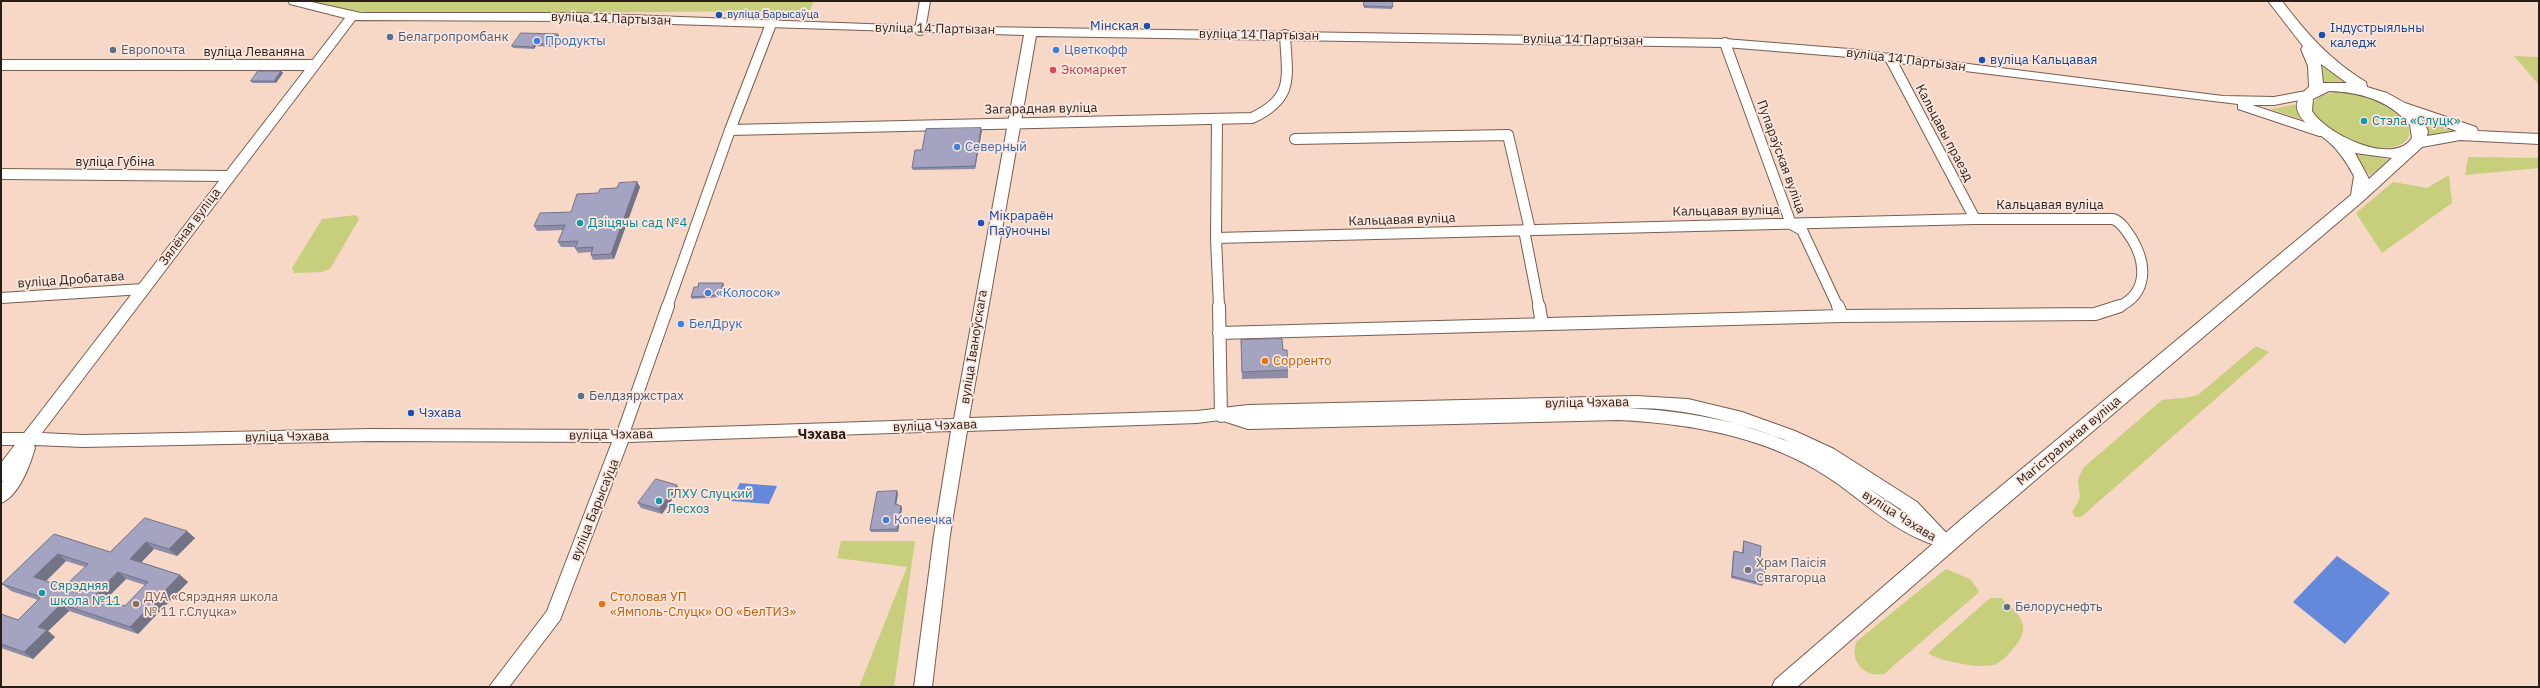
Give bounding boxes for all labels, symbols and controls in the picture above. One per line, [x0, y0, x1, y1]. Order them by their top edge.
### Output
place label: вуліца Барысаўца [727, 8, 819, 22]
street label: вуліца 14 Партызан [551, 9, 671, 29]
marker: вуліца Барысаўца [714, 10, 724, 20]
place label: Мінская [1090, 18, 1139, 34]
street label: вуліца 14 Партызан [875, 20, 995, 38]
place label: Індустрыяльны каледж [2330, 20, 2425, 51]
marker: Мінская [1142, 21, 1152, 31]
street label: вуліца 14 Партызан [1199, 26, 1319, 44]
place label: Белагропромбанк [398, 29, 509, 45]
marker: Індустрыяльны каледж [2317, 30, 2327, 40]
street label: вуліца 14 Партызан [1523, 31, 1643, 49]
marker: Белагропромбанк [385, 32, 395, 42]
place label: Продукты [545, 33, 606, 49]
marker: Продукты [532, 36, 542, 46]
place label: Европочта [121, 42, 185, 58]
place label: Цветкофф [1064, 42, 1128, 58]
street label: вуліца Леваняна [203, 44, 305, 60]
marker: Европочта [108, 45, 118, 55]
marker: Цветкофф [1051, 45, 1061, 55]
street label: вуліца 14 Партызан [1845, 45, 1967, 75]
place label: вуліца Кальцавая [1990, 52, 2097, 68]
marker: вуліца Кальцавая [1977, 55, 1987, 65]
place label: Экомаркет [1061, 62, 1127, 78]
marker: Экомаркет [1048, 65, 1058, 75]
street label: Кальцавы праезд [1912, 82, 1976, 184]
street label: Пупарэўская вуліца [1753, 98, 1809, 216]
street label: Загарадная вуліца [984, 100, 1098, 118]
place label: Стэла «Слуцк» [2372, 113, 2460, 129]
marker: Стэла «Слуцк» [2359, 116, 2369, 126]
place label: Северный [965, 139, 1027, 155]
marker: Северный [952, 142, 962, 152]
street label: вуліца Губіна [75, 154, 155, 170]
street label: Зялёная вуліца [156, 185, 224, 269]
street label: Кальцавая вуліца [1996, 197, 2104, 213]
street label: Кальцавая вуліца [1672, 202, 1780, 220]
place label: Мікрараён Паўночны [989, 208, 1054, 239]
street label: Кальцавая вуліца [1348, 210, 1456, 230]
place label: Дзіцячы сад №4 [588, 215, 687, 231]
marker: Дзіцячы сад №4 [575, 218, 585, 228]
marker: Мікрараён Паўночны [976, 218, 986, 228]
street label: вуліца Дробатава [17, 268, 125, 292]
place label: «Колосок» [716, 285, 780, 301]
marker: «Колосок» [703, 288, 713, 298]
street label: вуліца Іваноўскага [957, 289, 991, 405]
place label: БелДрук [689, 316, 742, 332]
marker: БелДрук [676, 319, 686, 329]
place label: Сорренто [1273, 353, 1331, 369]
marker: Сорренто [1260, 356, 1270, 366]
place label: Белдзяржстрах [589, 388, 684, 404]
marker: Белдзяржстрах [576, 391, 586, 401]
street label: Магістральная вуліца [2014, 393, 2124, 489]
street label: вуліца Чэхава [1545, 394, 1629, 412]
place label: Чэхава [419, 405, 461, 421]
marker: Чэхава [406, 408, 416, 418]
street label: вуліца Чэхава [893, 417, 977, 435]
street label: вуліца Чэхава [569, 426, 653, 444]
district label: Чэхава [798, 427, 846, 443]
street label: вуліца Чэхава [245, 428, 329, 446]
street label: вуліца Барысаўца [567, 457, 623, 563]
place label: ГЛХУ Слуцкий Лесхоз [667, 486, 753, 517]
street label: вуліца Чэхава [1859, 487, 1939, 545]
marker: ГЛХУ Слуцкий Лесхоз [654, 496, 664, 506]
place label: Копеечка [894, 512, 952, 528]
marker: Копеечка [881, 515, 891, 525]
place label: Храм Паісія Святагорца [1756, 555, 1827, 586]
marker: Храм Паісія Святагорца [1743, 565, 1753, 575]
place label: Сярэдняя школа №11 [50, 578, 121, 609]
marker: Сярэдняя школа №11 [37, 588, 47, 598]
place label: ДУА «Сярэдняя школа № 11 г.Слуцка» [144, 589, 278, 620]
place label: Столовая УП «Ямполь-Слуцк» ОО «БелТИЗ» [610, 589, 796, 620]
marker: ДУА «Сярэдняя школа № 11 г.Слуцка» [131, 599, 141, 609]
marker: Столовая УП «Ямполь-Слуцк» ОО «БелТИЗ» [597, 599, 607, 609]
place label: Белоруснефть [2015, 599, 2103, 615]
marker: Белоруснефть [2002, 602, 2012, 612]

